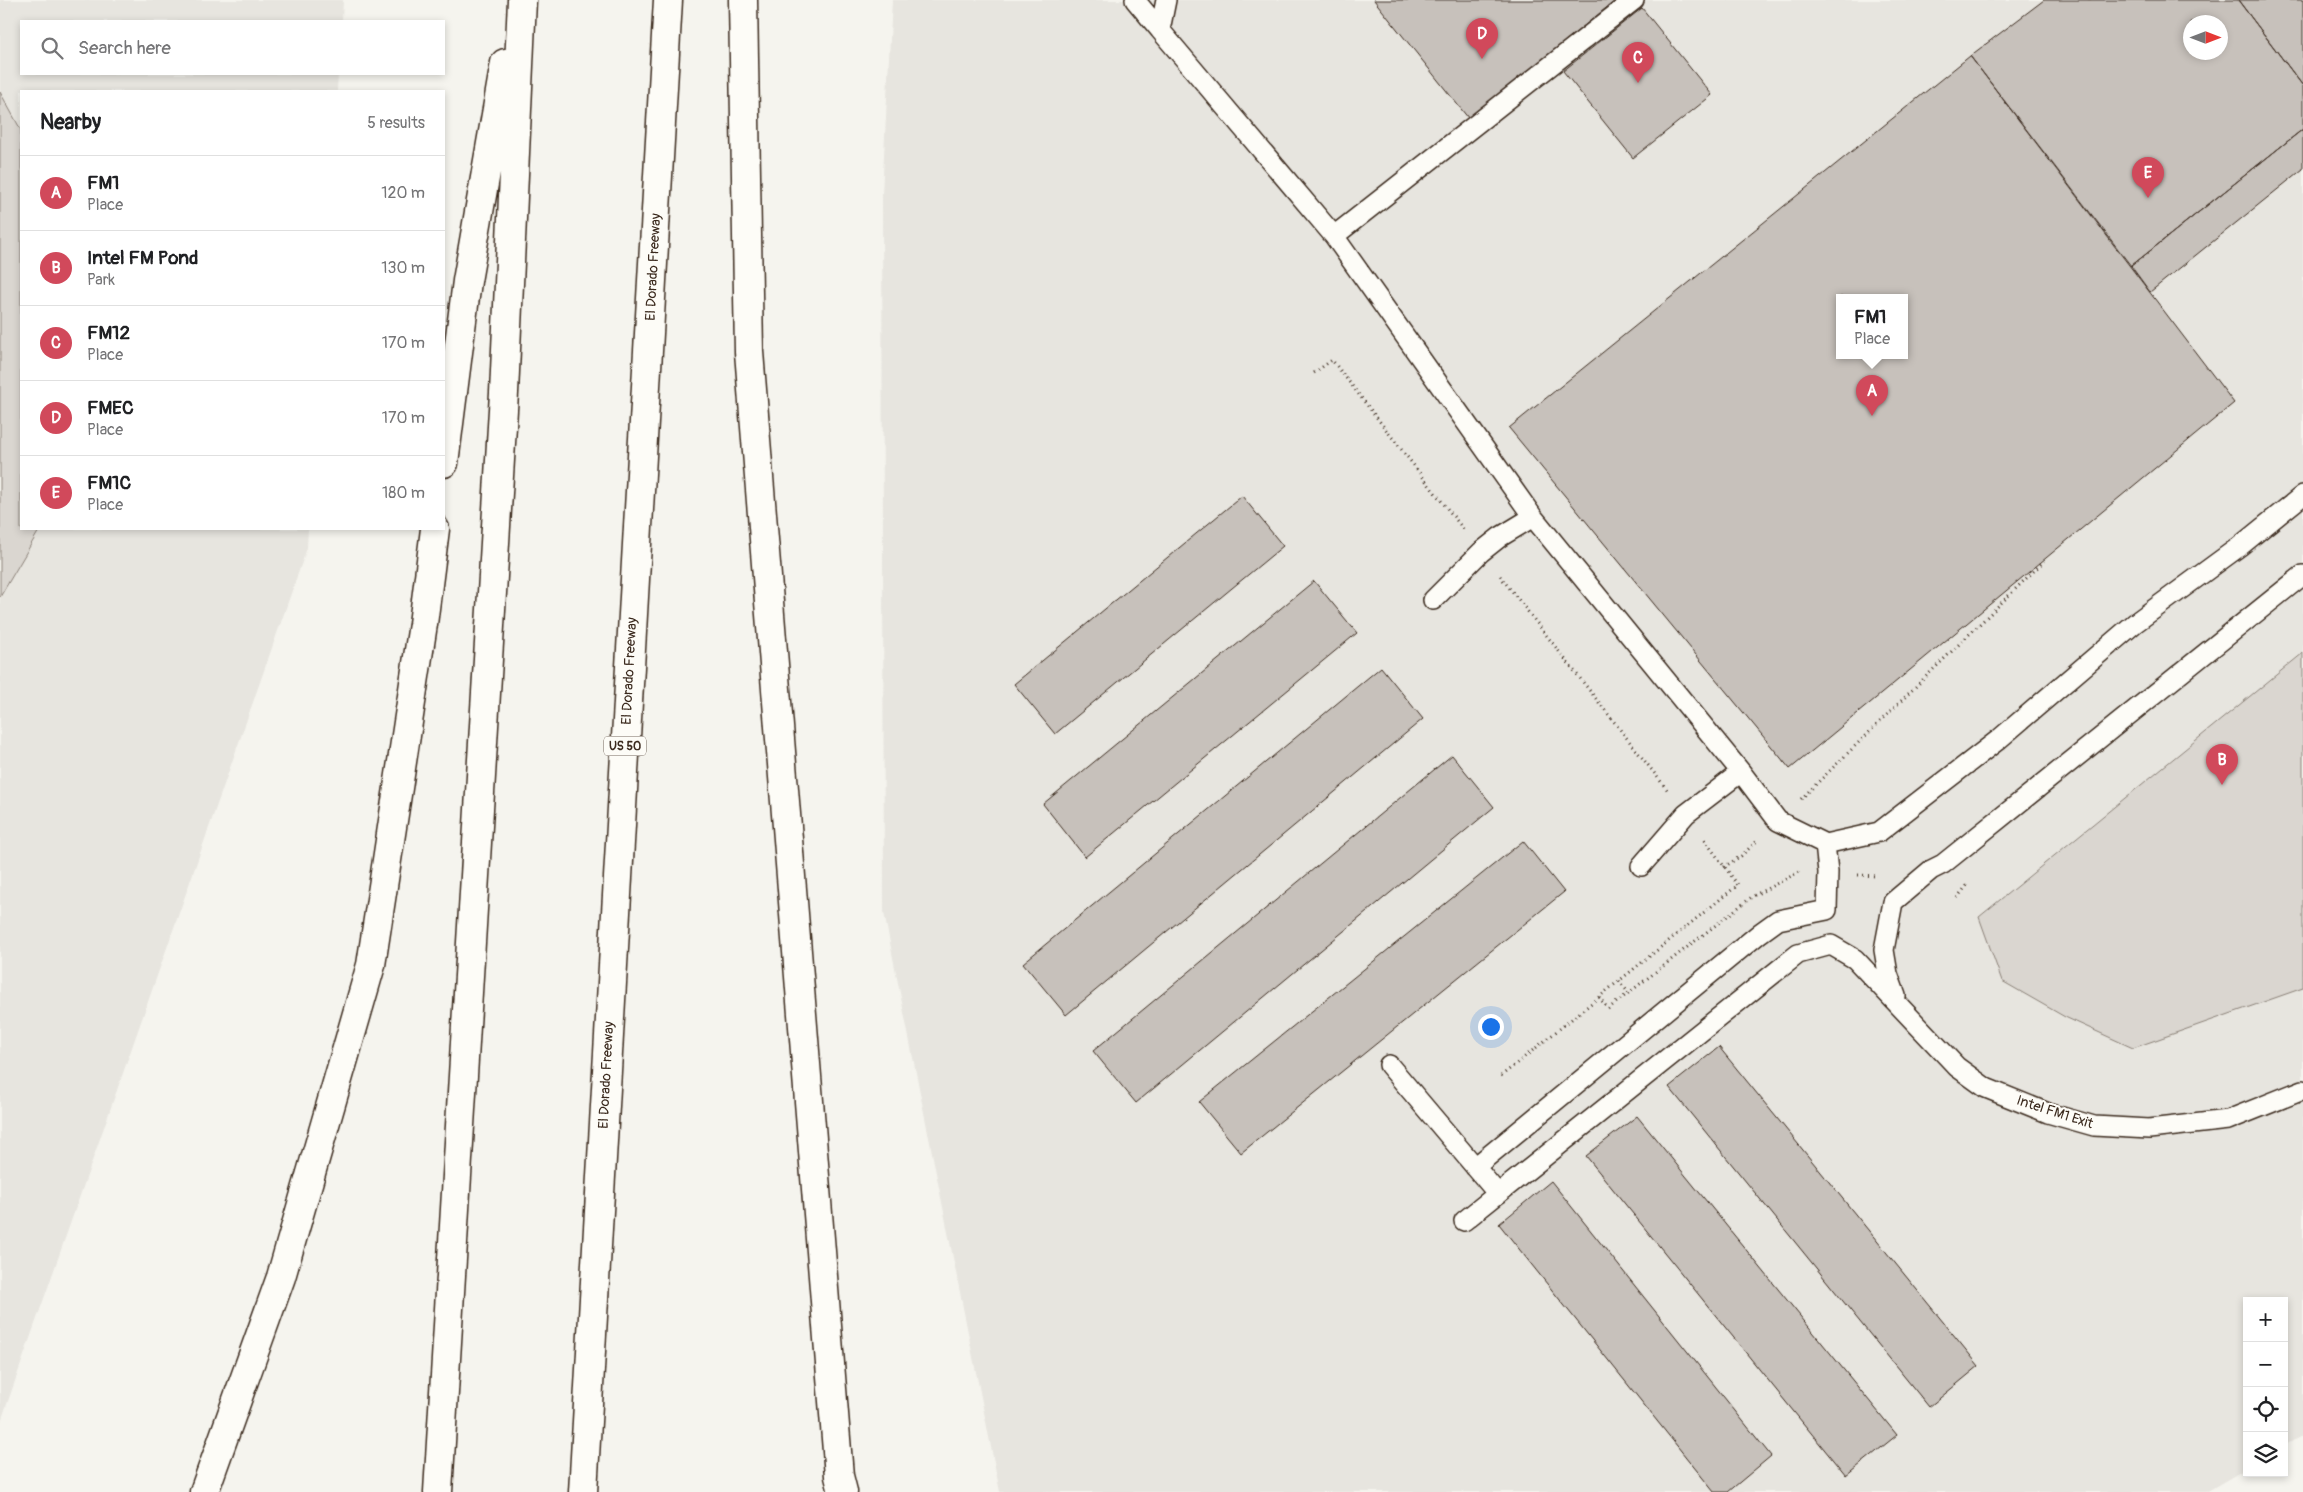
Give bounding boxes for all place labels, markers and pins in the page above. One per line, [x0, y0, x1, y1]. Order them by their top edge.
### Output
pin: D [1466, 18, 1498, 59]
pin: C [1622, 42, 1654, 83]
pin: E [2132, 157, 2164, 198]
pin: A [1856, 375, 1888, 416]
pin: B [2206, 744, 2238, 785]

